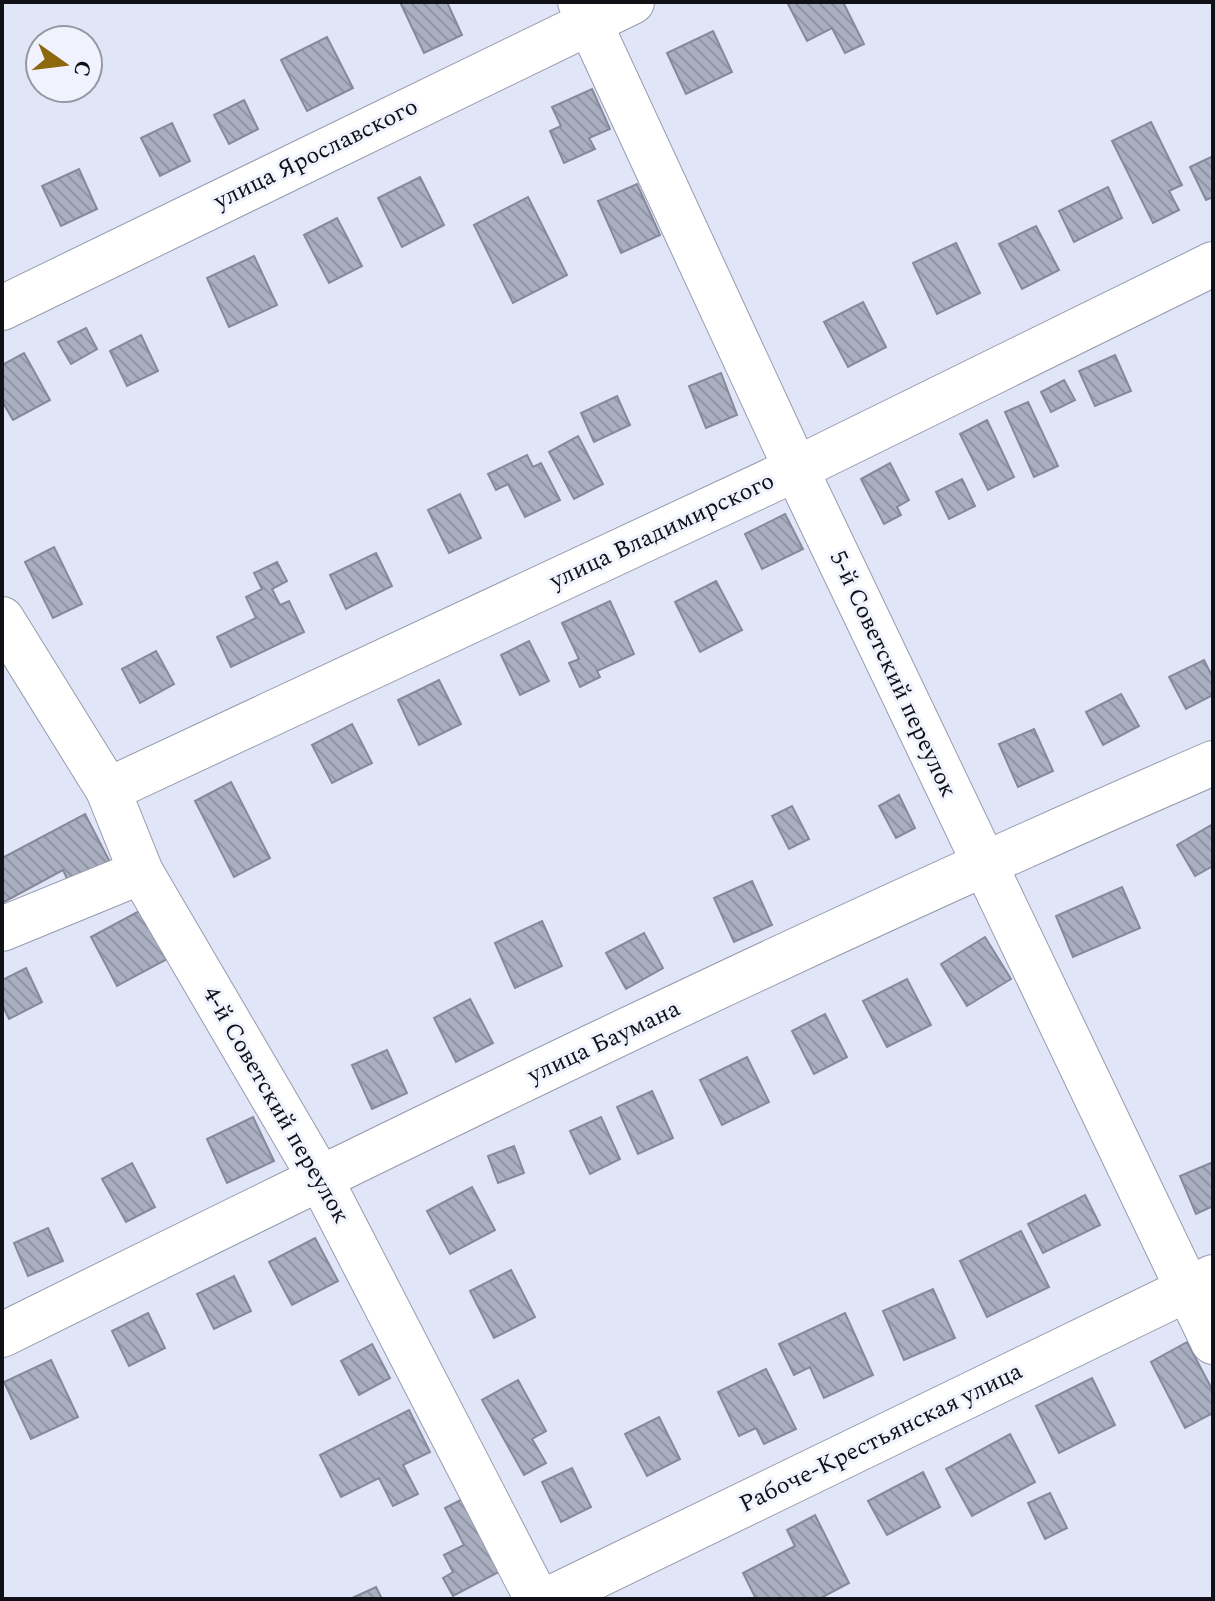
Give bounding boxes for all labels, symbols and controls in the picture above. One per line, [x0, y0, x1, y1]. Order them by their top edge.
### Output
north arrow [24, 24, 104, 104]
text: С [64, 57, 100, 80]
street label: улица Ярославского [207, 89, 424, 220]
street label: улица Владимирского [543, 463, 780, 599]
street label: 5-й Советский переулок [820, 545, 966, 803]
street label: 4-й Советский переулок [193, 980, 359, 1230]
street label: улица Баумана [521, 991, 686, 1094]
street label: Рабоче-Крестьянская улица [733, 1354, 1029, 1522]

